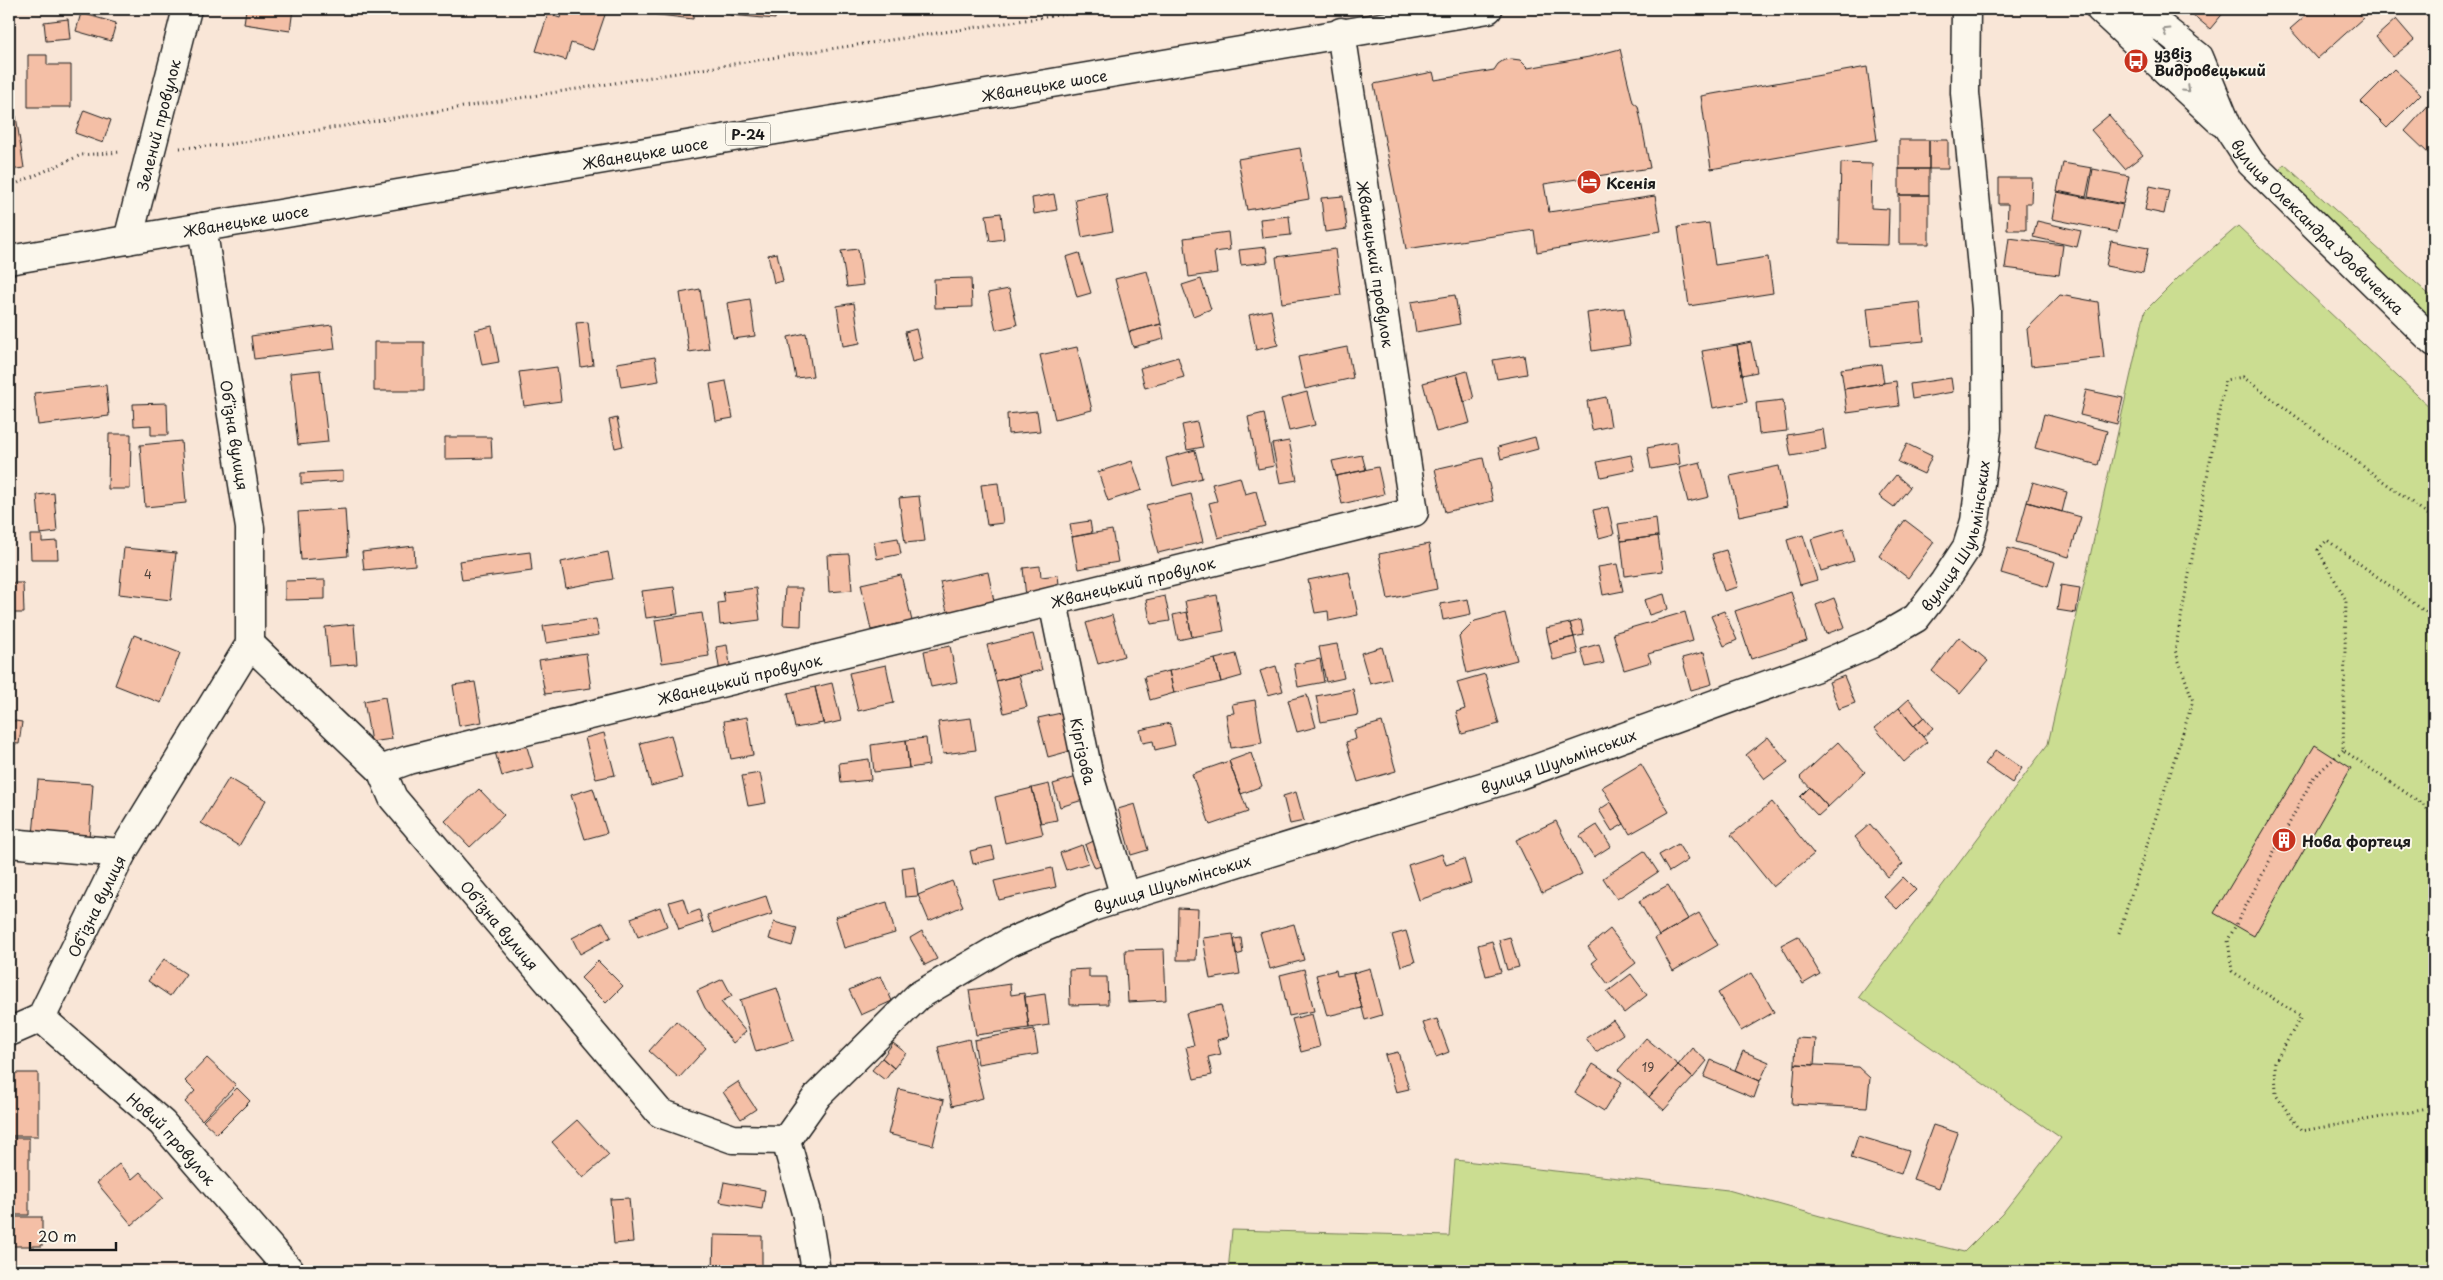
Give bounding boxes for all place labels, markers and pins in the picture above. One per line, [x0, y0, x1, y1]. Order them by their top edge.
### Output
place label: узвіз Видровецький [2154, 41, 2266, 81]
bus stop icon: узвіз Видровецький [2123, 48, 2149, 74]
hotel icon: Ксенія [1576, 169, 1602, 195]
place label: Ксенія [1606, 171, 1656, 194]
building icon: Нова фортеця [2271, 827, 2297, 853]
place label: Нова фортеця [2302, 829, 2411, 852]

